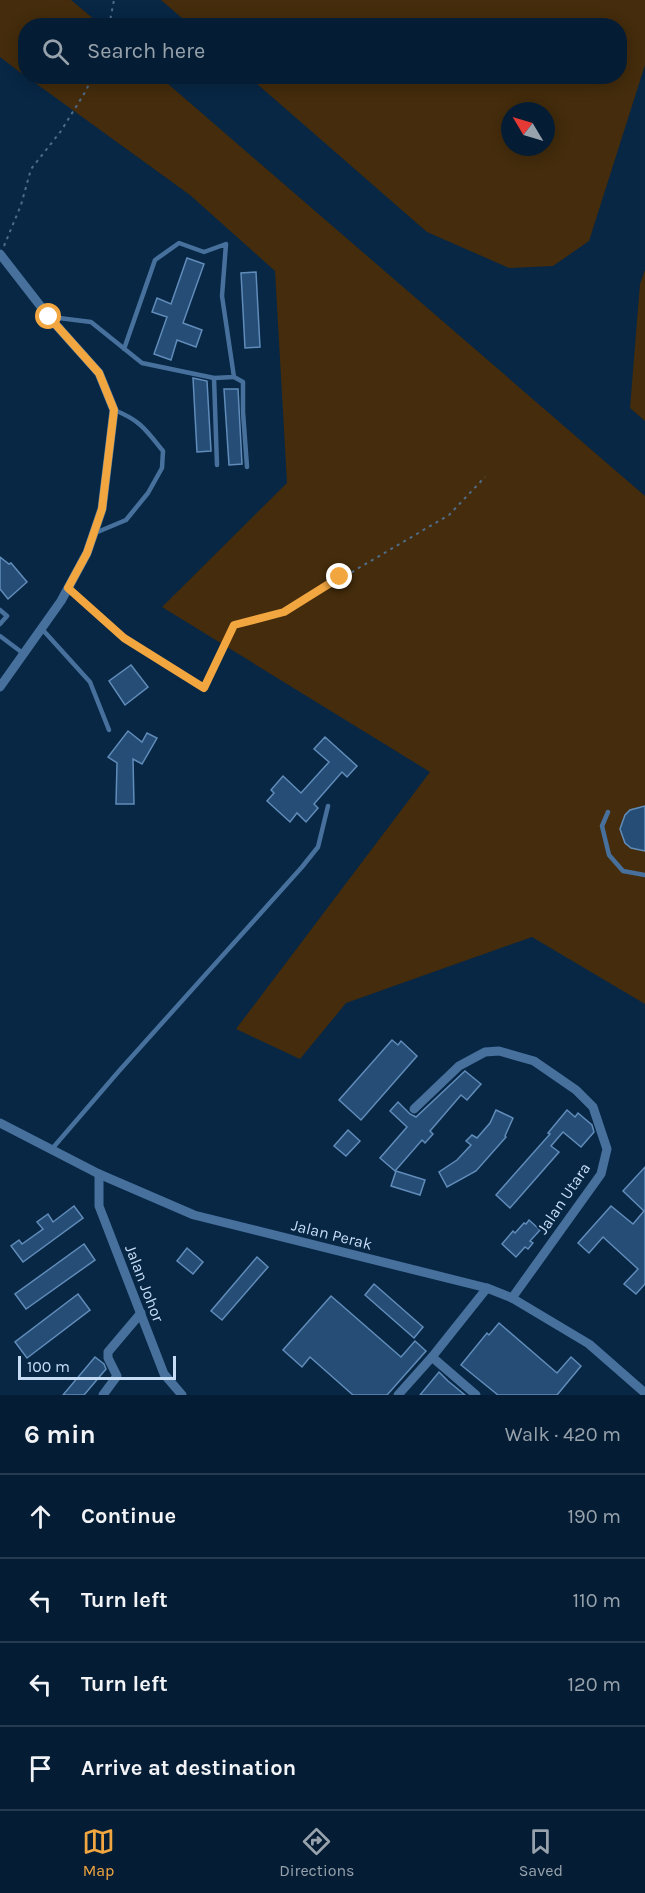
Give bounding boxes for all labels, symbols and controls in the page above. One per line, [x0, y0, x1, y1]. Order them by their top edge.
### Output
search box [18, 18, 627, 84]
icon: search [39, 35, 72, 68]
text: Search here [87, 38, 205, 64]
north arrow [501, 102, 555, 156]
route start [35, 303, 61, 329]
route end [326, 563, 352, 589]
street label: Jalan Utara [533, 1159, 594, 1238]
street label: Jalan Perak [289, 1215, 374, 1254]
street label: Jalan Johor [121, 1242, 168, 1325]
scale bar [18, 1353, 176, 1380]
text: 100 m [27, 1357, 70, 1376]
text: 6 min [24, 1419, 96, 1450]
text: Walk · 420 m [505, 1423, 621, 1446]
icon: ahead [24, 1500, 57, 1533]
text: Continue [81, 1503, 176, 1529]
text: 190 m [567, 1505, 621, 1528]
icon: left [24, 1584, 57, 1617]
text: Turn left [81, 1587, 168, 1613]
text: 110 m [572, 1589, 621, 1612]
icon: left [24, 1668, 57, 1701]
text: Turn left [81, 1671, 168, 1697]
text: 120 m [567, 1673, 621, 1696]
icon: arrive [24, 1752, 57, 1785]
text: Arrive at destination [81, 1755, 296, 1781]
tab: Map [82, 1825, 115, 1880]
tab: Directions [279, 1825, 354, 1880]
tab: Saved [519, 1825, 563, 1880]

